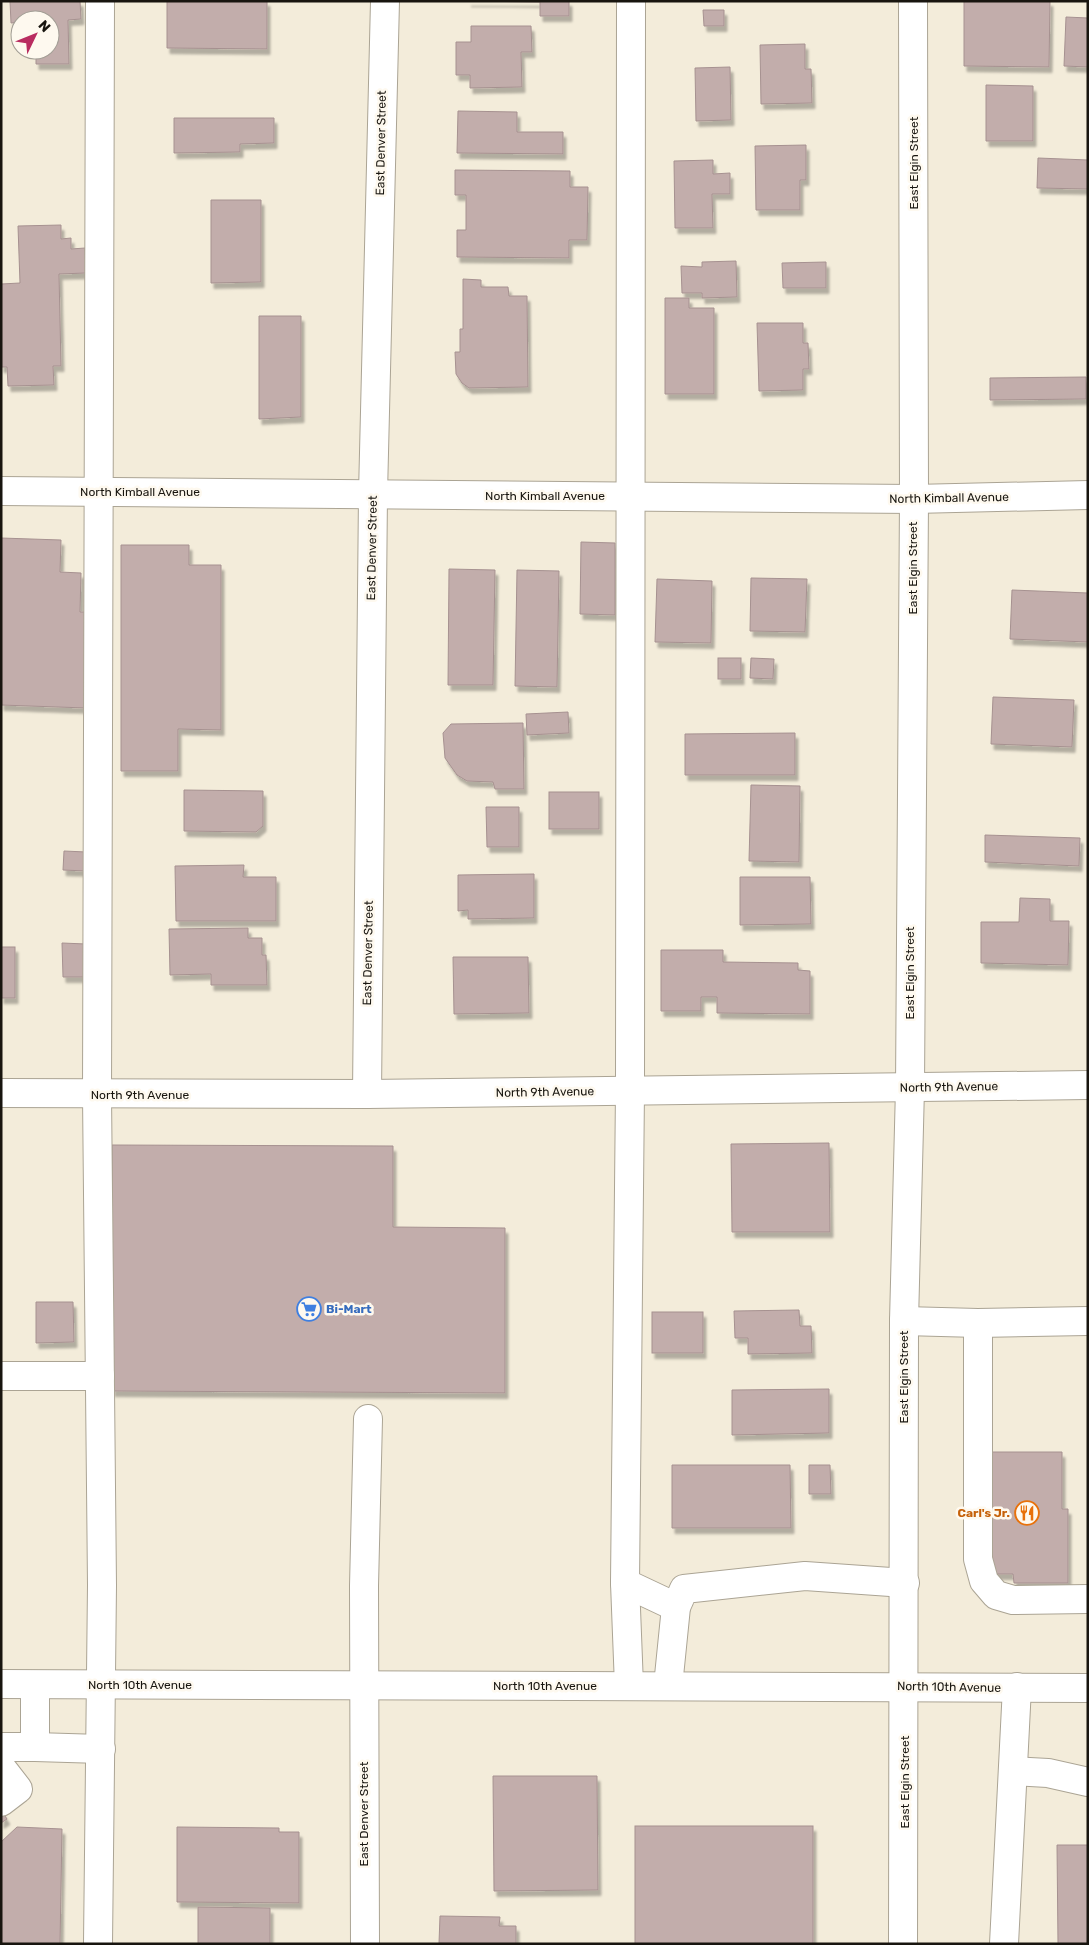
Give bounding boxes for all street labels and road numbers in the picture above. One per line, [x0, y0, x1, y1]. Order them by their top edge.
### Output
street label: East Denver Street [373, 90, 389, 196]
street label: East Elgin Street [907, 116, 921, 209]
street label: North Kimball Avenue [80, 485, 200, 499]
street label: North Kimball Avenue [485, 489, 605, 503]
street label: North Kimball Avenue [889, 490, 1009, 506]
street label: East Denver Street [364, 495, 380, 601]
street label: East Elgin Street [906, 521, 920, 614]
street label: East Denver Street [360, 900, 376, 1006]
street label: East Elgin Street [903, 926, 917, 1019]
street label: North 9th Avenue [900, 1079, 999, 1095]
street label: North 9th Avenue [496, 1084, 595, 1100]
street label: North 9th Avenue [91, 1088, 190, 1102]
street label: East Elgin Street [897, 1330, 911, 1423]
street label: North 10th Avenue [88, 1678, 192, 1692]
street label: North 10th Avenue [493, 1679, 597, 1693]
street label: North 10th Avenue [897, 1679, 1001, 1695]
street label: East Elgin Street [898, 1735, 912, 1828]
street label: East Denver Street [357, 1761, 371, 1866]

